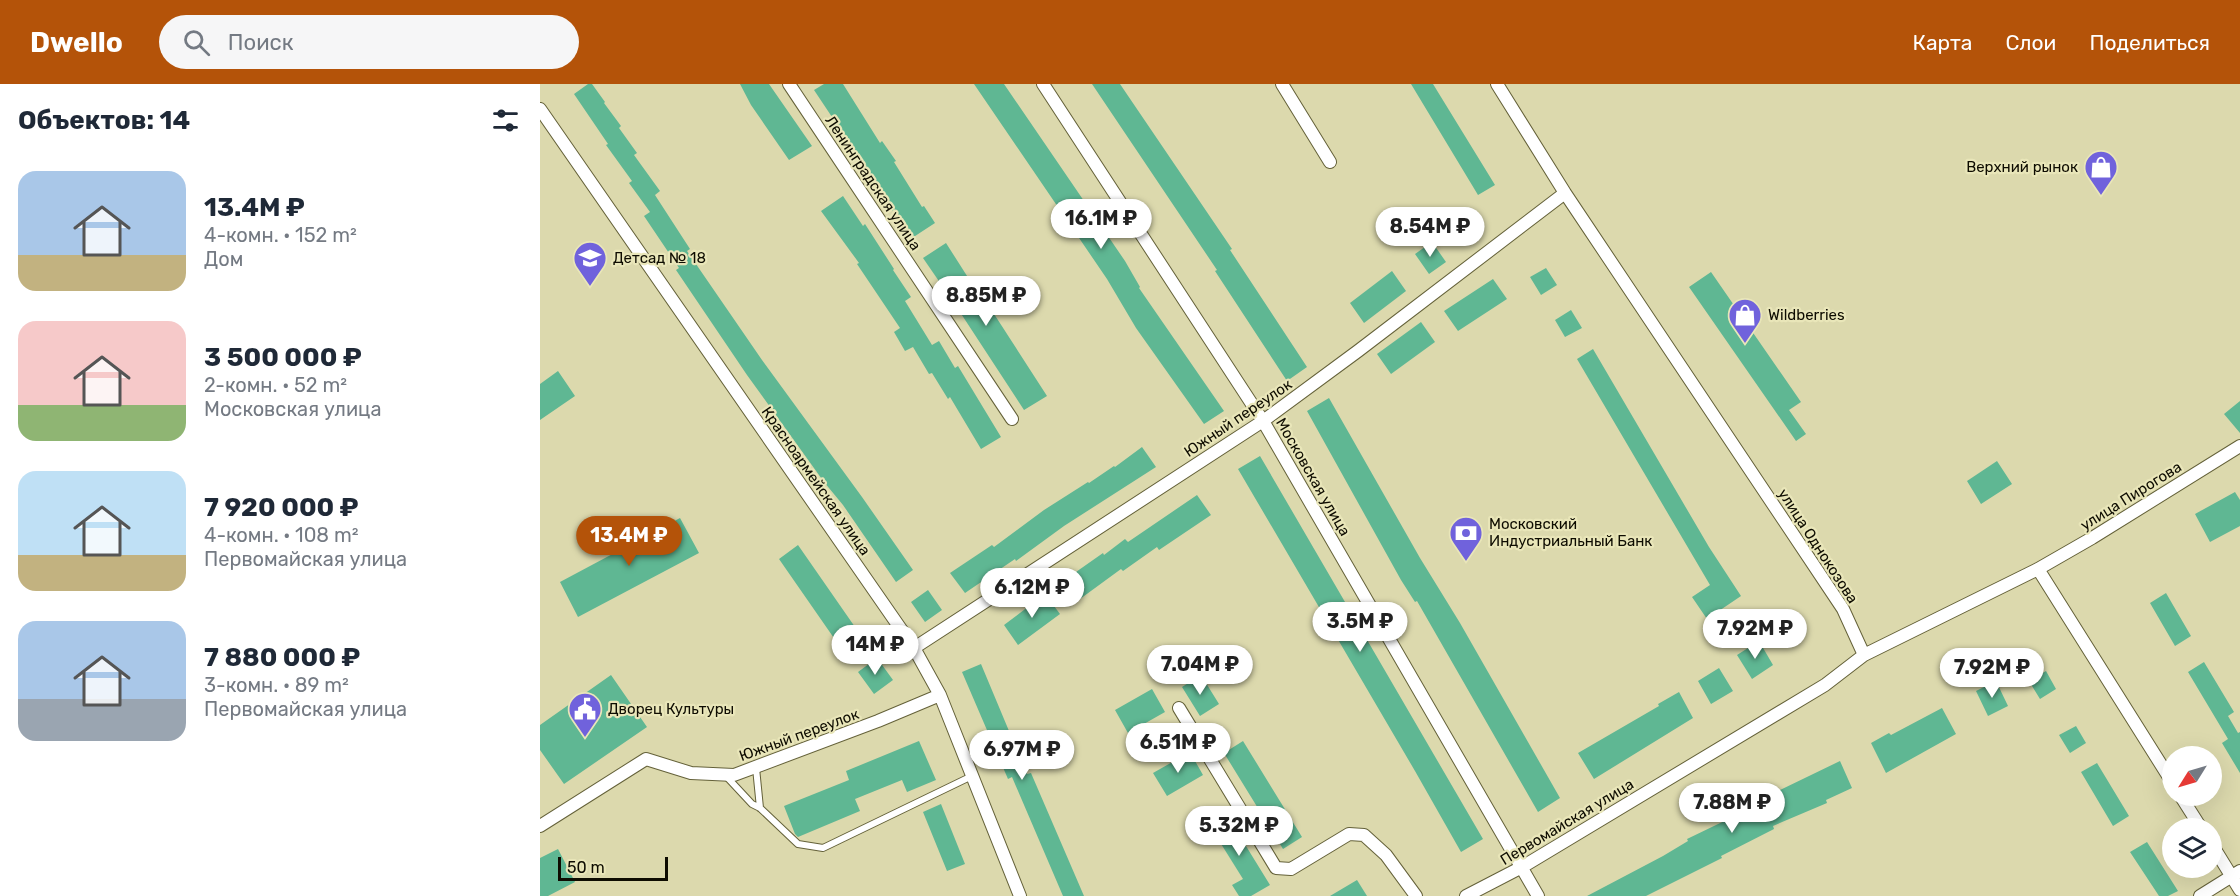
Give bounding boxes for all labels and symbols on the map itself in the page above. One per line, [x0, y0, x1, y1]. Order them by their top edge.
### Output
street label: Ленинградская улица [821, 112, 925, 254]
shop icon: Верхний рынок [2083, 149, 2119, 196]
place label: Верхний рынок [1966, 158, 2078, 176]
pin: 16.1M ₽ [1046, 199, 1156, 250]
pin: 8.54M ₽ [1375, 207, 1485, 258]
school or university icon: Детсад № 18 [572, 240, 608, 287]
place label: Детсад № 18 [613, 249, 706, 267]
pin: 8.85M ₽ [931, 276, 1041, 327]
shop icon: Wildberries [1727, 297, 1763, 344]
place label: Wildberries [1768, 306, 1845, 324]
street label: Южный переулок [1181, 375, 1295, 461]
street label: Красноармейская улица [758, 403, 874, 559]
street label: Московская улица [1272, 415, 1354, 539]
street label: улица Пирогова [2077, 458, 2185, 534]
street label: улица Однокозова [1774, 485, 1862, 607]
bank icon: Московский Индустриальный Банк [1448, 515, 1484, 562]
place label: Московский Индустриальный Банк [1489, 515, 1652, 550]
pin: 13.4M ₽ [574, 516, 684, 567]
pin: 6.12M ₽ [977, 568, 1087, 619]
pin: 3.5M ₽ [1311, 602, 1409, 653]
pin: 7.92M ₽ [1700, 609, 1810, 660]
pin: 14M ₽ [833, 625, 917, 676]
pin: 7.04M ₽ [1145, 645, 1255, 696]
pin: 7.92M ₽ [1937, 648, 2047, 699]
public building icon: Дворец Культуры [567, 691, 603, 738]
place label: Дворец Культуры [608, 700, 734, 718]
street label: Южный переулок [737, 705, 861, 765]
pin: 6.51M ₽ [1123, 723, 1233, 774]
pin: 6.97M ₽ [967, 730, 1077, 781]
north arrow [2162, 746, 2222, 806]
street label: Первомайская улица [1497, 775, 1637, 869]
pin: 7.88M ₽ [1677, 783, 1787, 834]
pin: 5.32M ₽ [1184, 806, 1294, 857]
scale bar [558, 854, 668, 882]

